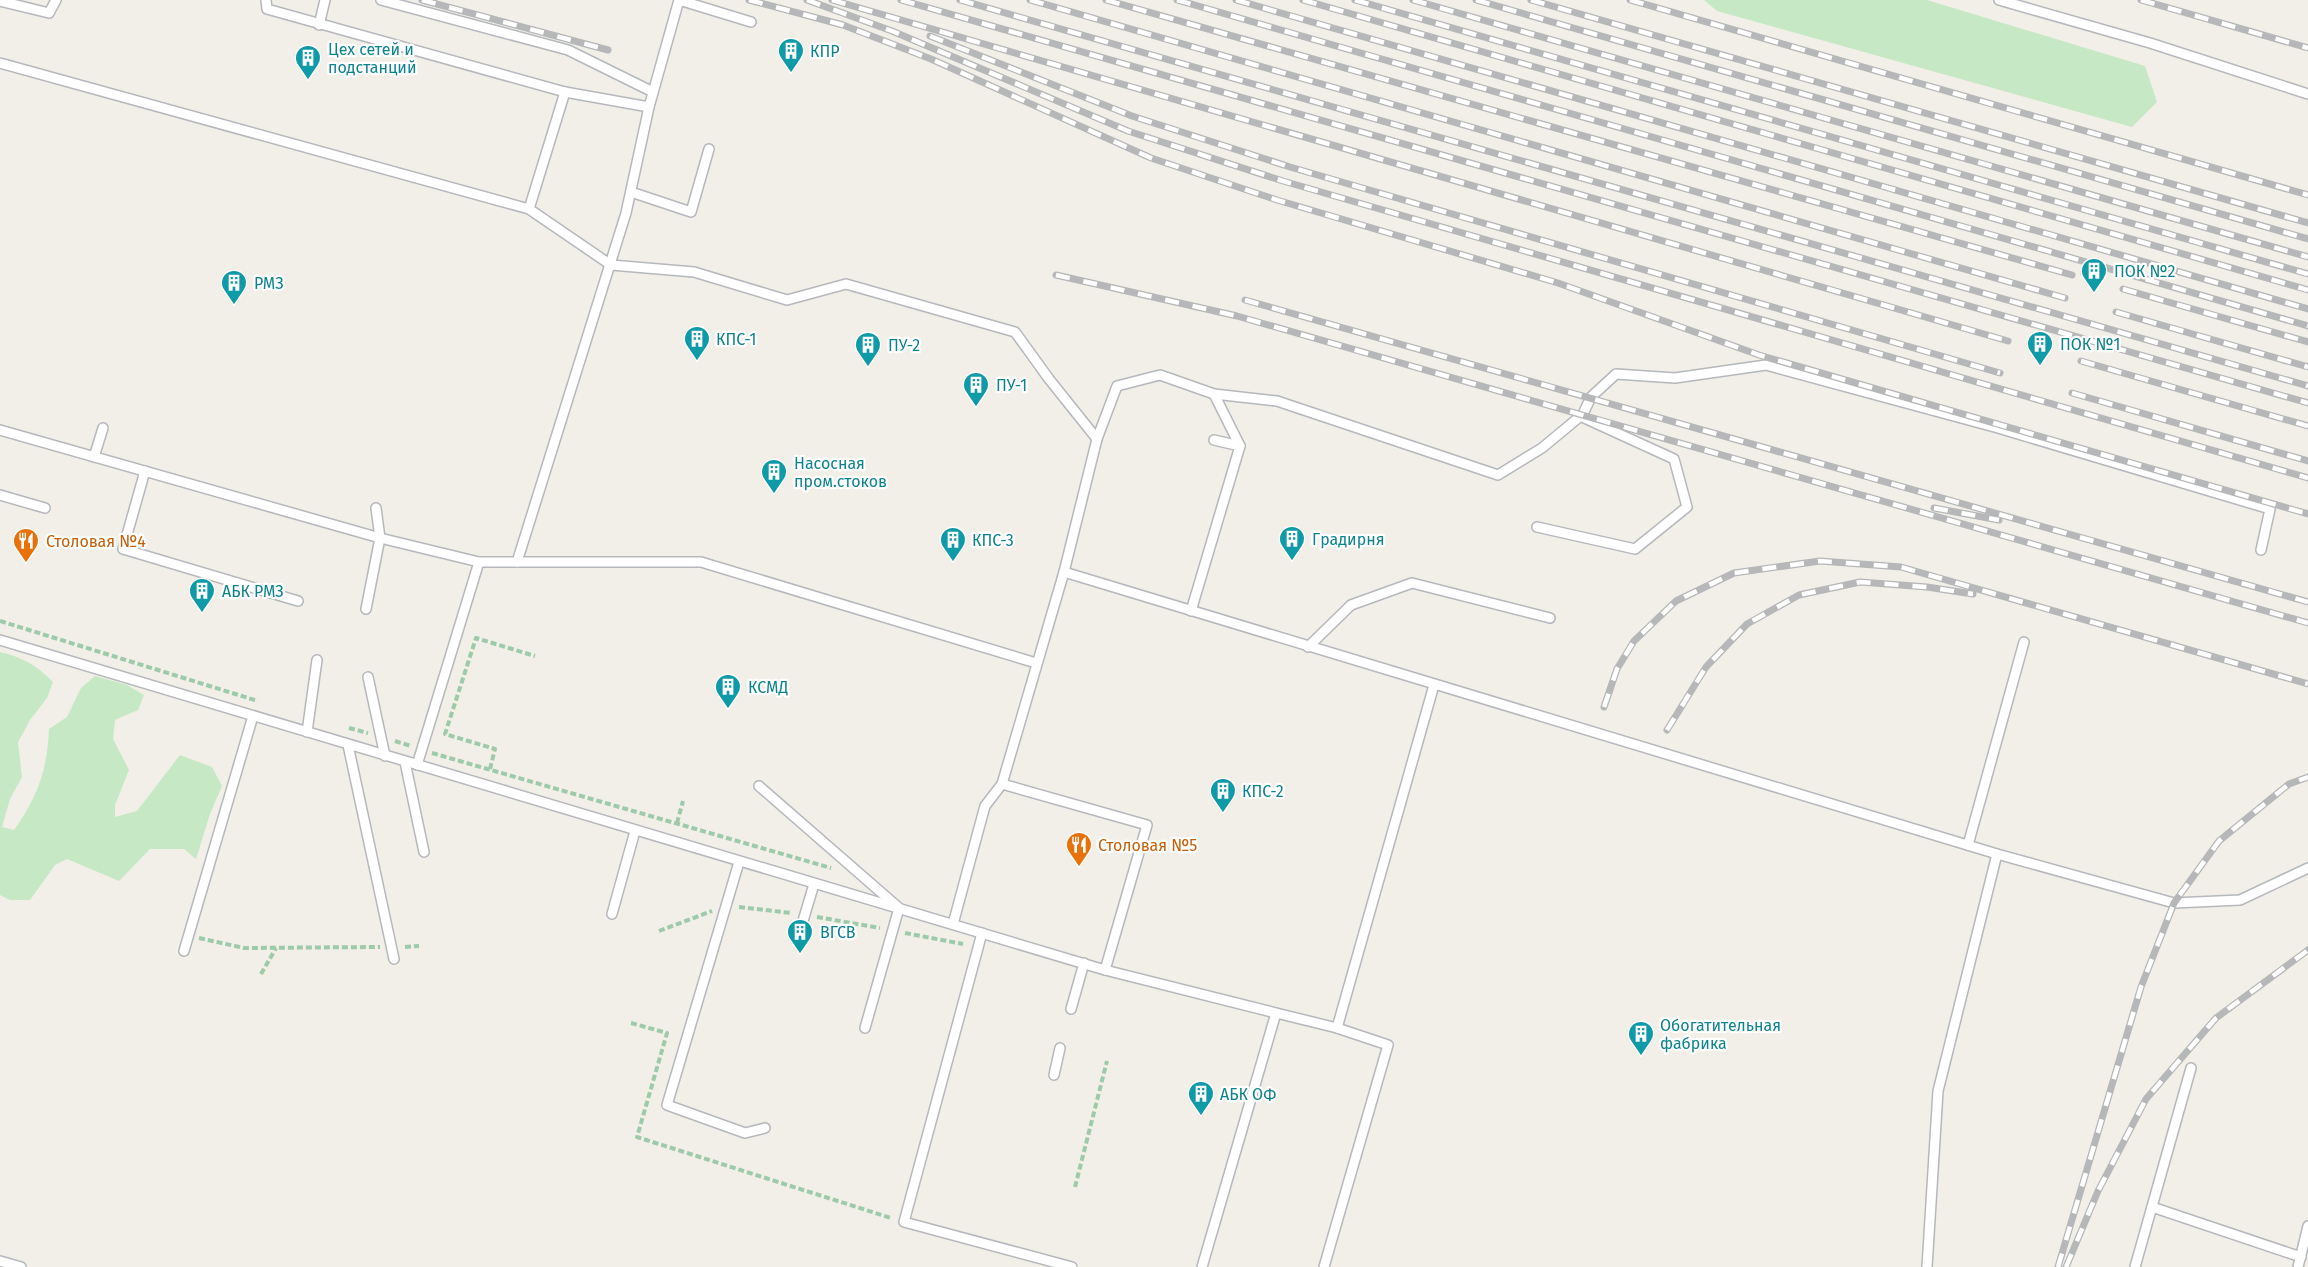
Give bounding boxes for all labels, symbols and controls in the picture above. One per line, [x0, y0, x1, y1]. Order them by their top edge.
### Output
building icon: КПР [776, 36, 806, 74]
place label: Цех сетей и подстанций [328, 40, 417, 77]
place label: КПР [810, 42, 840, 61]
building icon: Цех сетей и подстанций [293, 43, 323, 81]
building icon: ПОК №2 [2079, 256, 2109, 294]
place label: ПОК №2 [2114, 262, 2175, 281]
building icon: РМЗ [219, 268, 249, 306]
place label: РМЗ [254, 274, 284, 293]
building icon: КПС-1 [682, 324, 712, 362]
building icon: ПОК №1 [2025, 329, 2055, 367]
place label: КПС-1 [716, 330, 756, 349]
building icon: ПУ-2 [853, 330, 883, 368]
place label: ПОК №1 [2060, 335, 2120, 354]
place label: ПУ-2 [888, 336, 920, 355]
building icon: ПУ-1 [961, 370, 991, 408]
place label: ПУ-1 [996, 376, 1027, 395]
place label: Насосная пром.стоков [794, 454, 887, 491]
building icon: Насосная пром.стоков [759, 457, 789, 495]
building icon: Градирня [1277, 524, 1307, 562]
building icon: КПС-3 [938, 525, 968, 563]
restaurant icon: Столовая №4 [11, 526, 41, 564]
place label: Градирня [1312, 530, 1385, 549]
place label: КПС-3 [972, 531, 1014, 550]
place label: Столовая №4 [46, 532, 146, 551]
building icon: АБК РМЗ [187, 576, 217, 614]
place label: АБК РМЗ [222, 582, 284, 601]
building icon: КСМД [713, 672, 743, 710]
place label: КСМД [748, 678, 789, 697]
building icon: КПС-2 [1208, 776, 1238, 814]
place label: КПС-2 [1242, 782, 1284, 801]
restaurant icon: Столовая №5 [1064, 830, 1094, 868]
place label: Столовая №5 [1098, 836, 1197, 855]
building icon: ВГСВ [785, 917, 815, 955]
place label: ВГСВ [820, 923, 856, 942]
place label: Обогатительная фабрика [1660, 1016, 1781, 1053]
building icon: Обогатительная фабрика [1626, 1019, 1656, 1057]
building icon: АБК ОФ [1186, 1079, 1216, 1117]
place label: АБК ОФ [1220, 1085, 1276, 1104]

